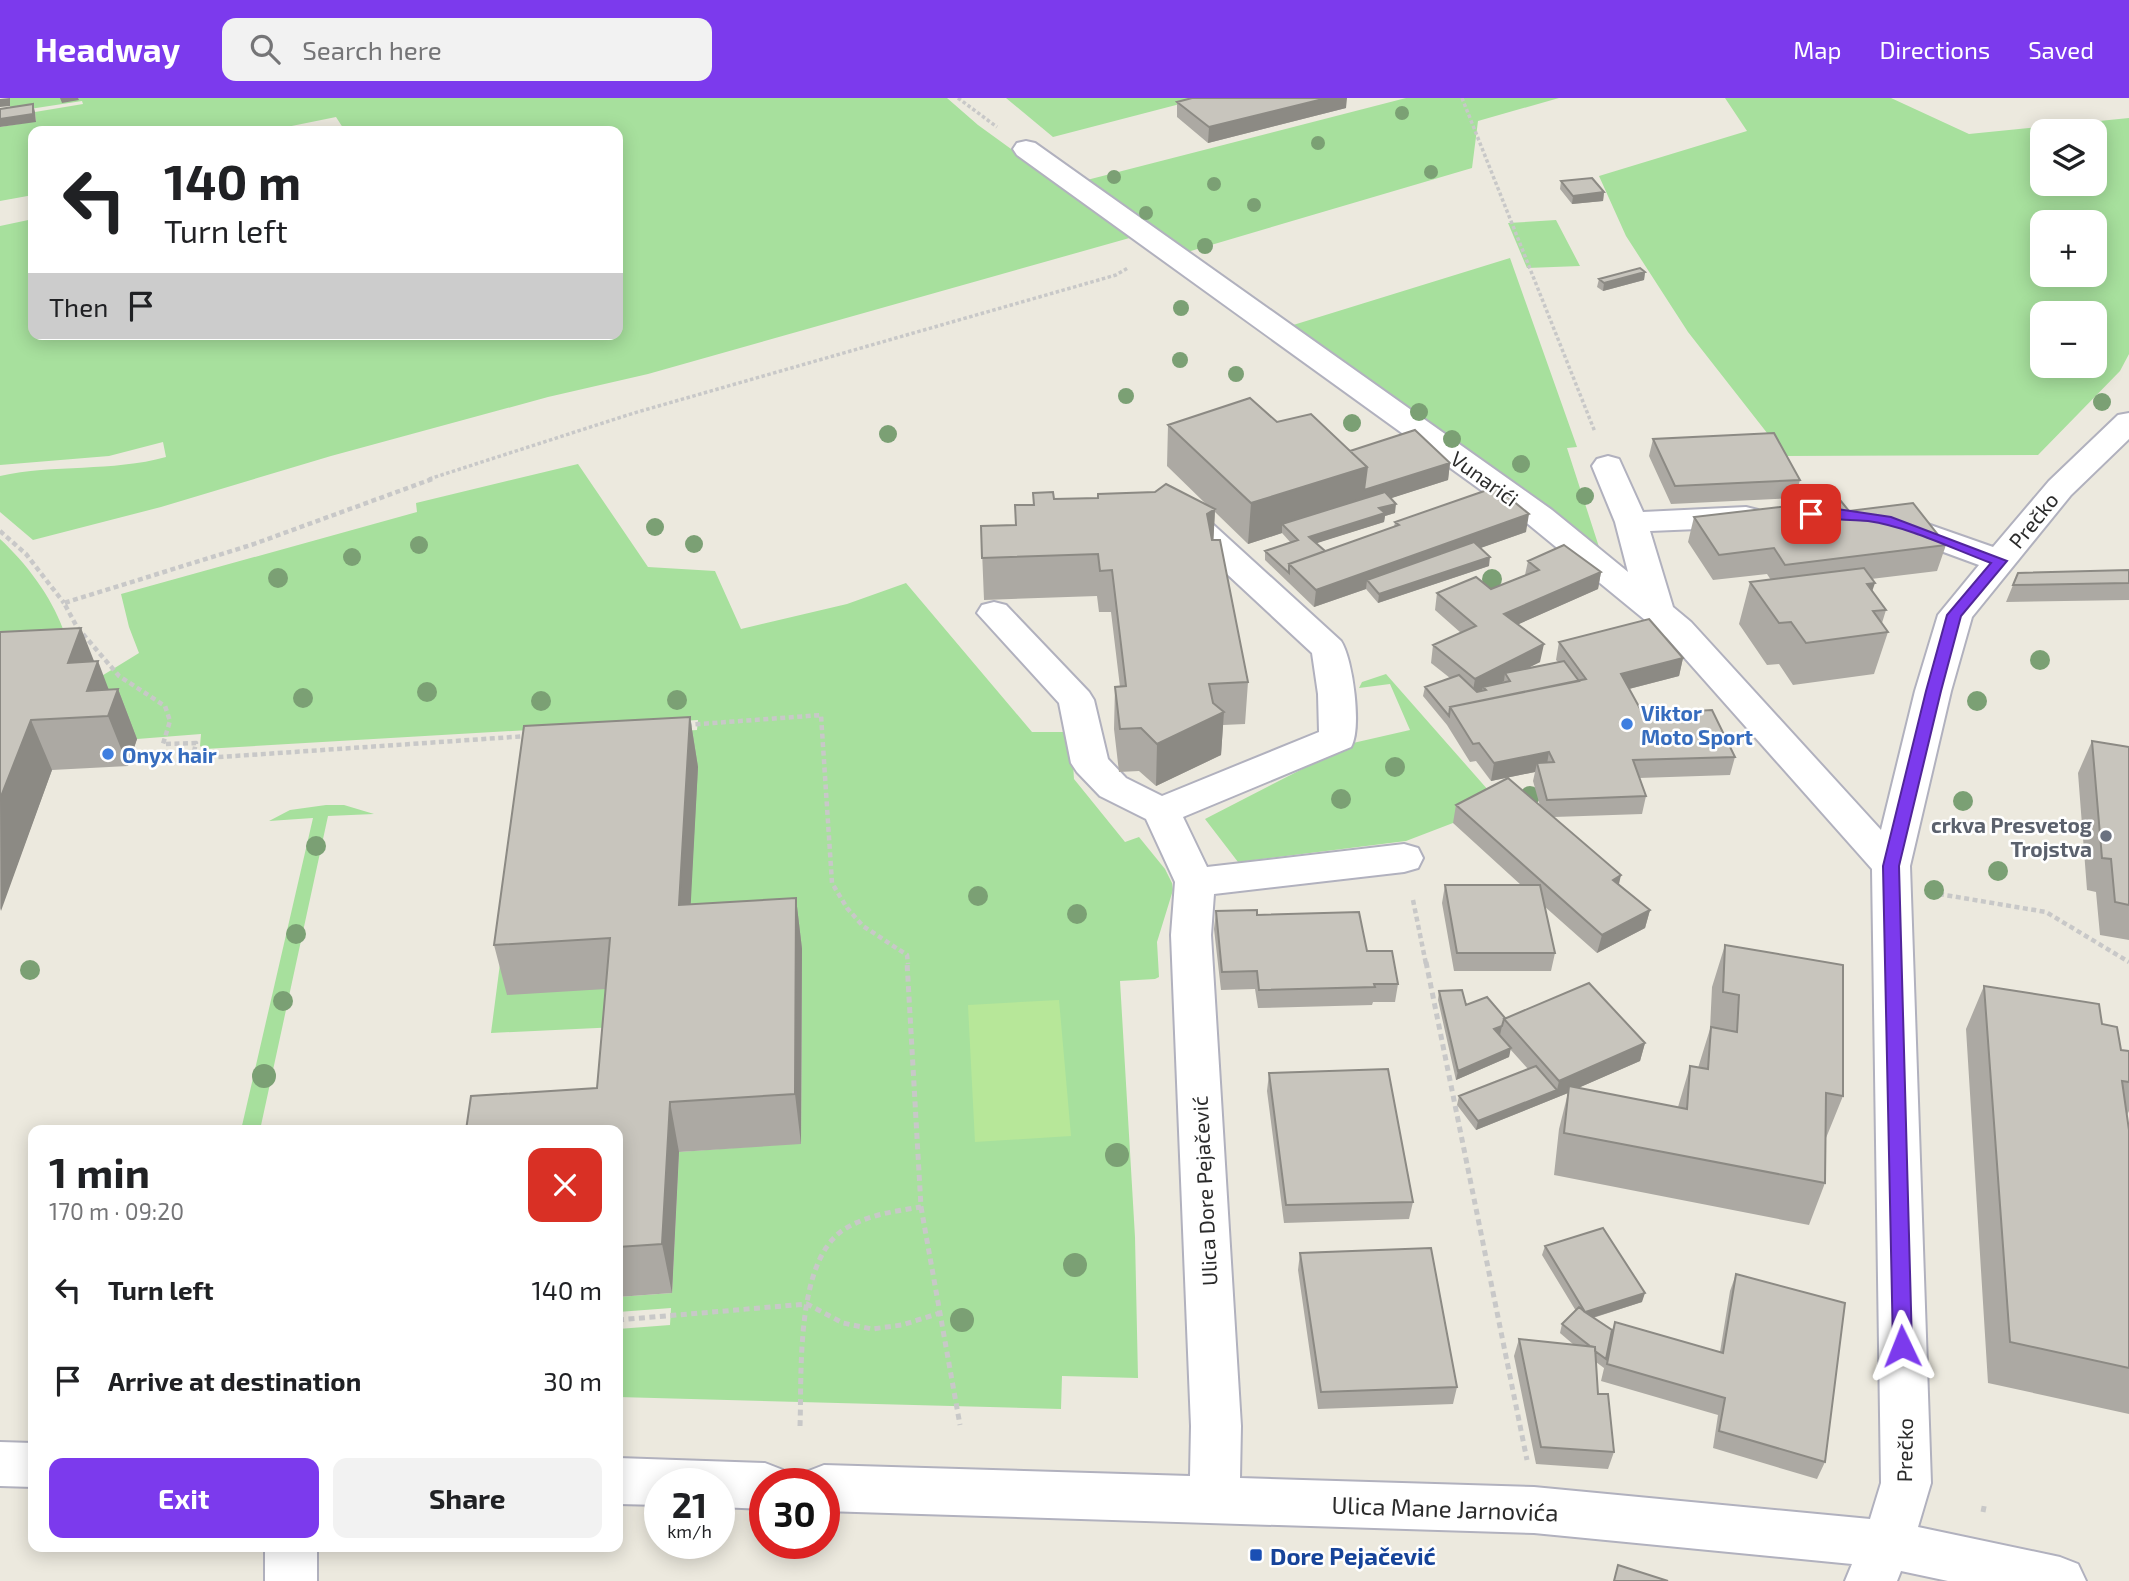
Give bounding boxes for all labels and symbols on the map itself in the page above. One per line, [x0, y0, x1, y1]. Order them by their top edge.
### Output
street label: Vunarići [1446, 445, 1524, 511]
pin [1781, 484, 1841, 544]
street label: Prečko [2003, 487, 2063, 553]
place label: Viktor Moto Sport [1641, 700, 1753, 749]
marker: Viktor Moto Sport [1619, 716, 1635, 732]
place label: Onyx hair [122, 742, 217, 768]
marker: Onyx hair [100, 746, 116, 762]
place label: crkva Presvetog Trojstva [1931, 812, 2092, 861]
marker: crkva Presvetog Trojstva [2098, 828, 2114, 844]
street label: Ulica Dore Pejačević [1187, 1095, 1222, 1287]
position arrow [1865, 1309, 1939, 1383]
street label: Prečko [1891, 1418, 1917, 1482]
speed limit sign: 30 [749, 1468, 840, 1559]
street label: Ulica Mane Jarnovića [1331, 1490, 1559, 1526]
place label: Dore Pejačević [1270, 1541, 1436, 1570]
marker: Dore Pejačević [1248, 1547, 1264, 1563]

